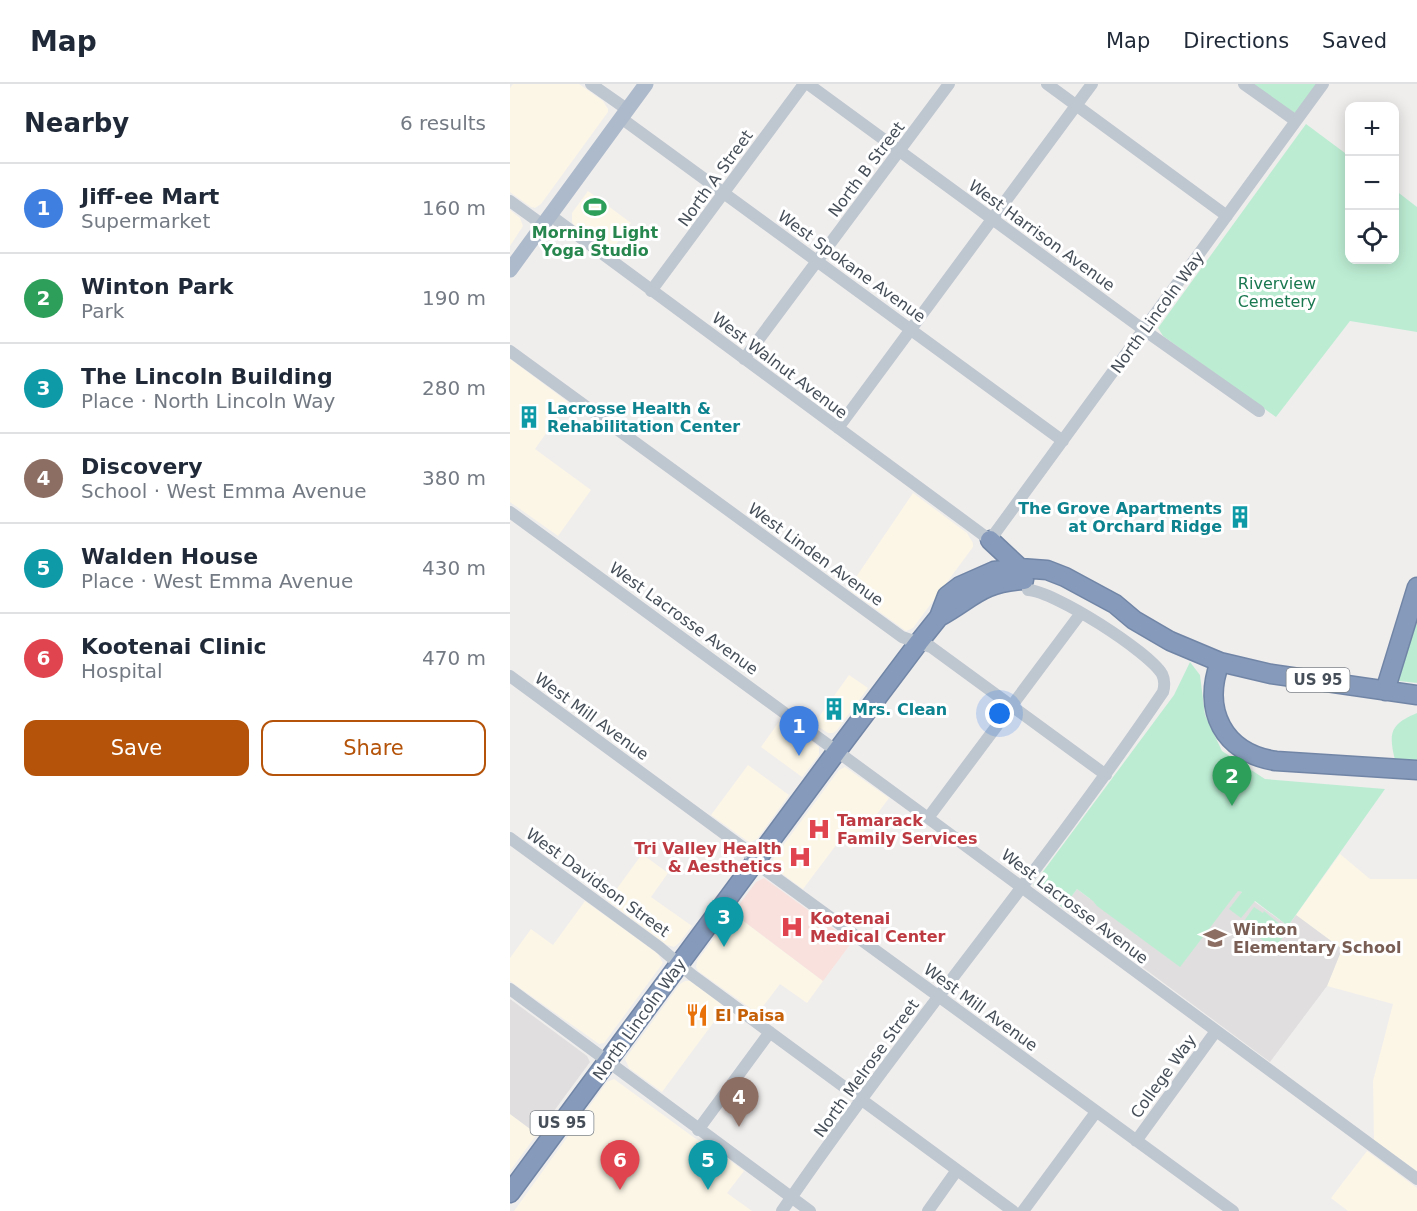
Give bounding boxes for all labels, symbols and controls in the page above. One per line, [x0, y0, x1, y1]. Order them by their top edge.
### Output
text: Map [30, 25, 97, 58]
text: Map [1106, 29, 1150, 53]
text: Directions [1183, 29, 1289, 53]
text: Saved [1322, 29, 1387, 53]
map controls [1345, 102, 1399, 264]
button: + [1345, 102, 1399, 156]
text: Nearby [24, 108, 129, 138]
text: 6 results [400, 111, 486, 135]
street label: North B Street [824, 118, 908, 221]
street label: North A Street [674, 126, 757, 230]
button: − [1345, 156, 1399, 210]
street label: West Harrison Avenue [965, 176, 1119, 295]
text: Jiff-ee Mart [81, 184, 219, 209]
sports icon: Morning Light Yoga Studio [582, 194, 608, 220]
text: 1 [37, 196, 50, 220]
text: 160 m [422, 196, 486, 220]
street label: West Spokane Avenue [774, 206, 929, 326]
text: Supermarket [81, 209, 210, 233]
button: locate [1345, 210, 1399, 264]
place label: Morning Light Yoga Studio [532, 223, 658, 260]
street label: North Lincoln Way [1107, 248, 1208, 377]
text: Winton Park [81, 274, 233, 299]
park label: Riverview Cemetery [1238, 274, 1316, 311]
text: 2 [37, 286, 50, 310]
text: 190 m [422, 286, 486, 310]
text: Park [81, 299, 124, 323]
street label: West Walnut Avenue [708, 308, 851, 423]
text: The Lincoln Building [81, 364, 333, 389]
text: 3 [37, 376, 50, 400]
text: 280 m [422, 376, 486, 400]
text: Place · North Lincoln Way [81, 389, 335, 413]
place label: Lacrosse Health & Rehabilitation Center [547, 399, 740, 436]
building icon: Lacrosse Health & Rehabilitation Center [516, 404, 542, 430]
text: Discovery [81, 454, 203, 479]
text: 4 [37, 466, 50, 490]
text: 380 m [422, 466, 486, 490]
text: School · West Emma Avenue [81, 479, 367, 503]
street label: West Linden Avenue [744, 499, 887, 610]
place label: The Grove Apartments at Orchard Ridge [1018, 499, 1222, 536]
building icon: The Grove Apartments at Orchard Ridge [1227, 504, 1253, 530]
text: Walden House [81, 544, 258, 569]
text: 5 [37, 556, 50, 580]
text: 430 m [422, 556, 486, 580]
street label: West Lacrosse Avenue [606, 558, 762, 679]
text: Place · West Emma Avenue [81, 569, 353, 593]
text: Kootenai Clinic [81, 634, 267, 659]
text: 6 [37, 646, 50, 670]
text: 470 m [422, 646, 486, 670]
text: Hospital [81, 659, 163, 683]
road number: US 95 [1286, 668, 1350, 692]
street label: West Mill Avenue [531, 669, 652, 764]
building icon: Mrs. Clean [821, 696, 847, 722]
your location [985, 699, 1014, 728]
place label: Mrs. Clean [852, 700, 947, 719]
pin: 1 [780, 706, 818, 756]
button: Save [24, 720, 249, 776]
button: Share [261, 720, 486, 776]
pin: 2 [1212, 756, 1252, 806]
place label: Tamarack Family Services [837, 811, 977, 848]
hospital icon: Tamarack Family Services [806, 816, 832, 842]
street label: West Davidson Street [522, 824, 673, 941]
place label: Tri Valley Health & Aesthetics [634, 839, 782, 876]
hospital icon: Tri Valley Health & Aesthetics [787, 844, 813, 870]
street label: West Lacrosse Avenue [998, 845, 1152, 968]
pin: 3 [704, 898, 744, 947]
place label: Kootenai Medical Center [810, 909, 946, 946]
hospital icon: Kootenai Medical Center [779, 914, 805, 940]
place label: Winton Elementary School [1233, 920, 1401, 957]
school or university icon: Winton Elementary School [1202, 925, 1228, 951]
street label: North Lincoln Way [589, 955, 690, 1084]
street label: West Mill Avenue [920, 960, 1041, 1055]
street label: North Melrose Street [810, 996, 923, 1141]
restaurant icon: El Paisa [684, 1002, 710, 1028]
place label: El Paisa [715, 1006, 785, 1025]
street label: College Way [1127, 1031, 1200, 1122]
pin: 4 [720, 1078, 758, 1127]
road number: US 95 [530, 1111, 594, 1135]
pin: 6 [600, 1140, 640, 1190]
pin: 5 [688, 1140, 728, 1190]

